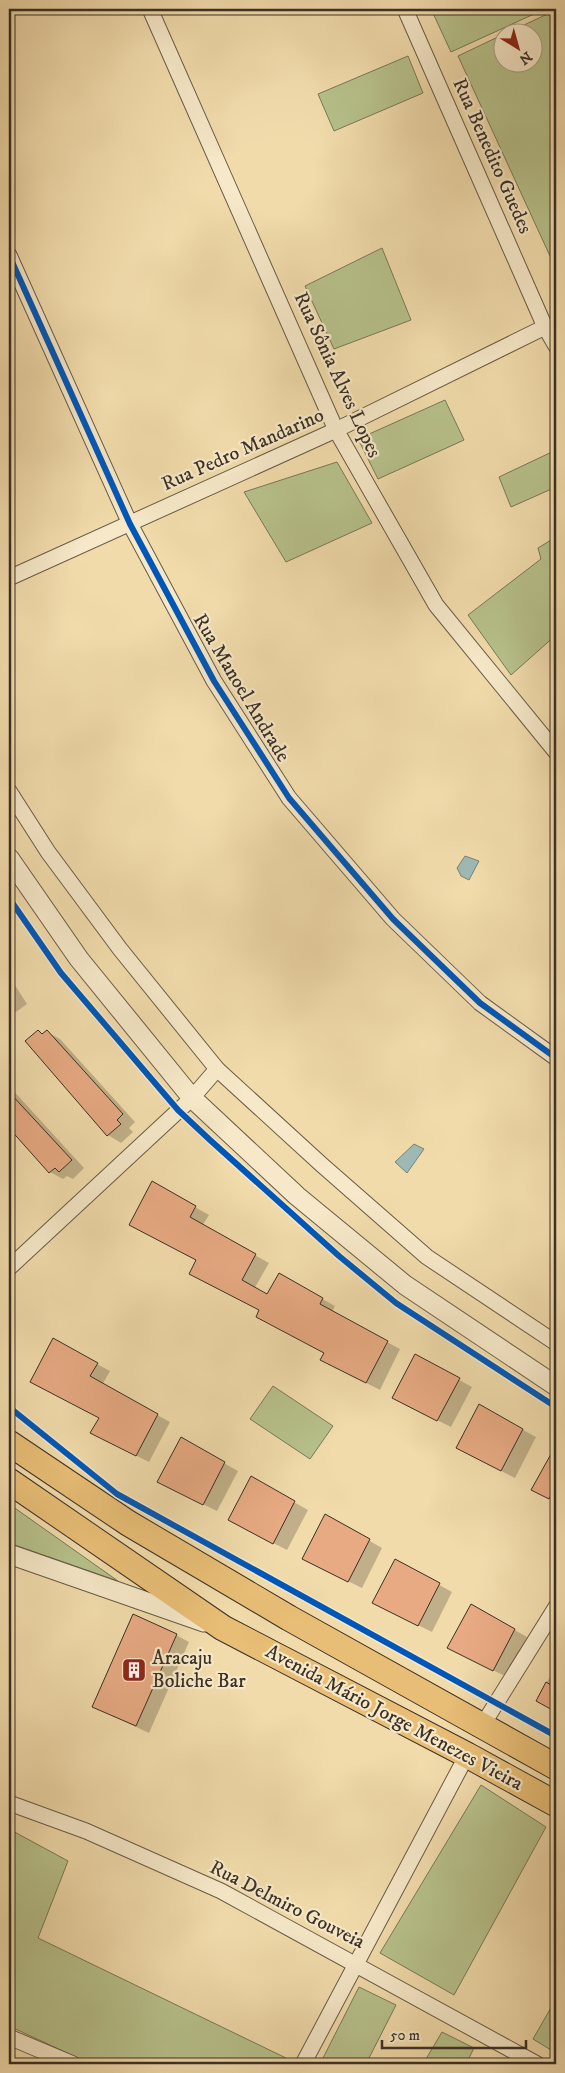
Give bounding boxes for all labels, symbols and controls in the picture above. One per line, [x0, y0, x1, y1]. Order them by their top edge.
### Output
north arrow [492, 22, 542, 72]
text: N [515, 47, 535, 69]
street label: Rua Benedito Guedes [446, 74, 538, 238]
street label: Rua Sônia Alves Lopes [288, 288, 387, 462]
street label: Rua Pedro Mandarino [158, 403, 328, 497]
street label: Rua Manoel Andrade [187, 609, 295, 767]
street label: Avenida Mário Jorge Menezes Vieira [261, 1639, 527, 1797]
place label: Aracaju Boliche Bar [152, 1646, 246, 1694]
building icon: Aracaju Boliche Bar [121, 1657, 147, 1683]
street label: Rua Delmiro Gouveia [205, 1855, 369, 1955]
scale bar [382, 2018, 526, 2050]
text: 50 m [390, 2026, 420, 2045]

